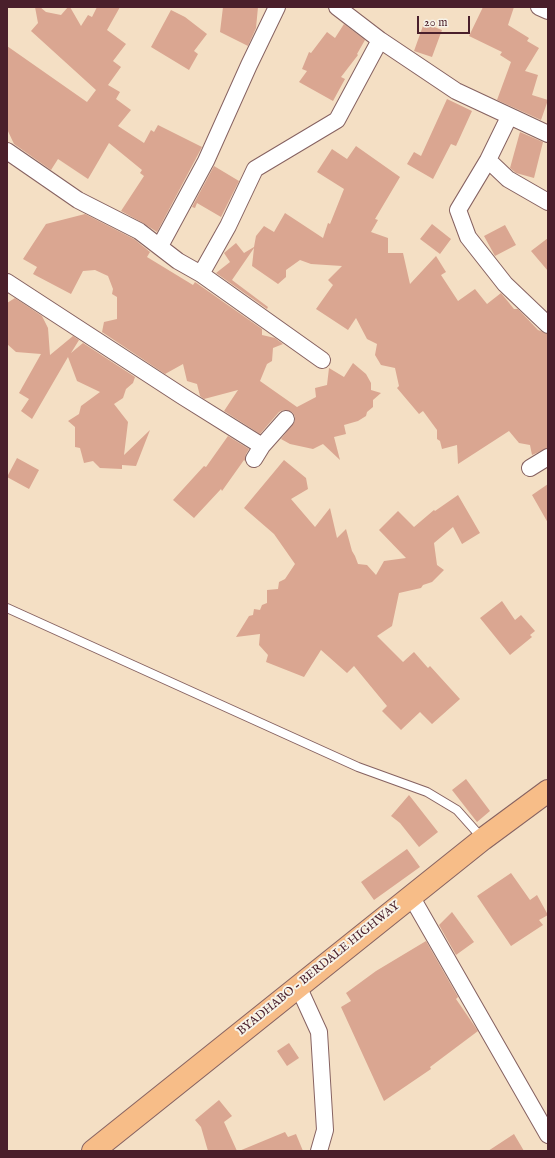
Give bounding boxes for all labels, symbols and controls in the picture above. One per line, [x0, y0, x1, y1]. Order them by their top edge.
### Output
scale bar [419, 8, 472, 34]
text: 20 m [424, 15, 447, 30]
street label: BYADHABO - BERDALE HIGHWAY [235, 899, 403, 1039]

